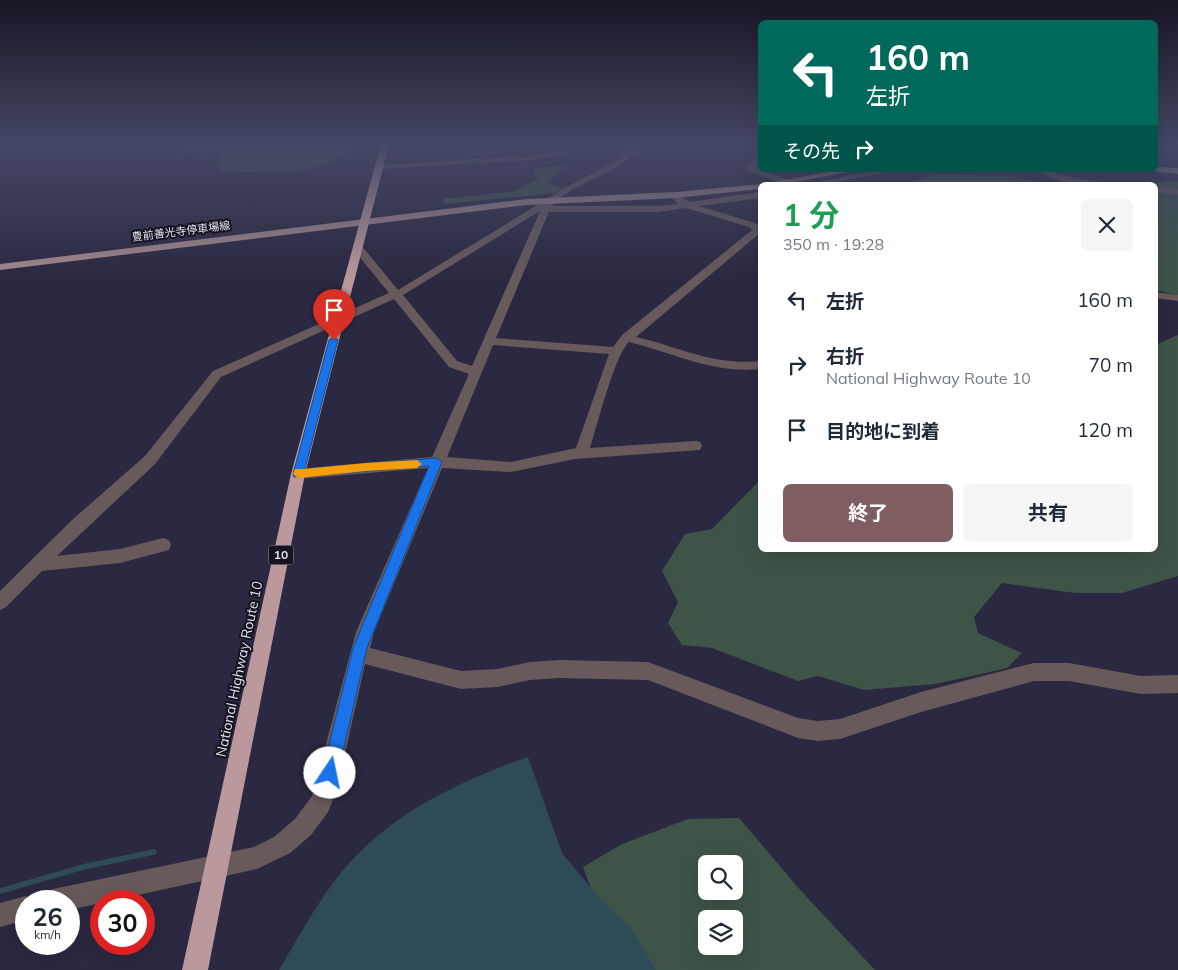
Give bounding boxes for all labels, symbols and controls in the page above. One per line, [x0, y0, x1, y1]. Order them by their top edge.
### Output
text: 160 m [866, 35, 970, 79]
icon: left [783, 40, 848, 105]
text: 左折 [866, 82, 910, 110]
icon: right [850, 135, 878, 163]
text: その先 [783, 139, 840, 163]
text: 1 分 [783, 196, 839, 234]
button: close [1081, 199, 1133, 251]
street label: 豊前善光寺停車場線 [131, 218, 231, 244]
text: 350 m · 19:28 [783, 234, 884, 254]
icon: left [783, 286, 811, 314]
text: 160 m [1077, 288, 1133, 312]
pin [313, 289, 355, 340]
text: 左折 [826, 289, 864, 313]
icon: arrive [320, 296, 348, 324]
text: 右折 [826, 344, 864, 368]
icon: right [783, 351, 811, 379]
text: 70 m [1089, 353, 1133, 377]
text: National Highway Route 10 [826, 368, 1031, 388]
icon: arrive [783, 416, 811, 444]
text: 120 m [1077, 418, 1133, 442]
text: 目的地に到着 [826, 419, 940, 443]
button: 終了 [783, 484, 953, 542]
button: 共有 [963, 484, 1133, 542]
road number: 10 [268, 546, 294, 564]
street label: National Highway Route 10 [212, 579, 266, 759]
position arrow [303, 746, 355, 798]
map controls [698, 855, 743, 955]
button: search [698, 855, 743, 900]
speed limit sign: 30 [90, 890, 155, 955]
text: 26 [32, 901, 63, 932]
button: layers [698, 910, 743, 955]
text: km/h [34, 927, 61, 942]

